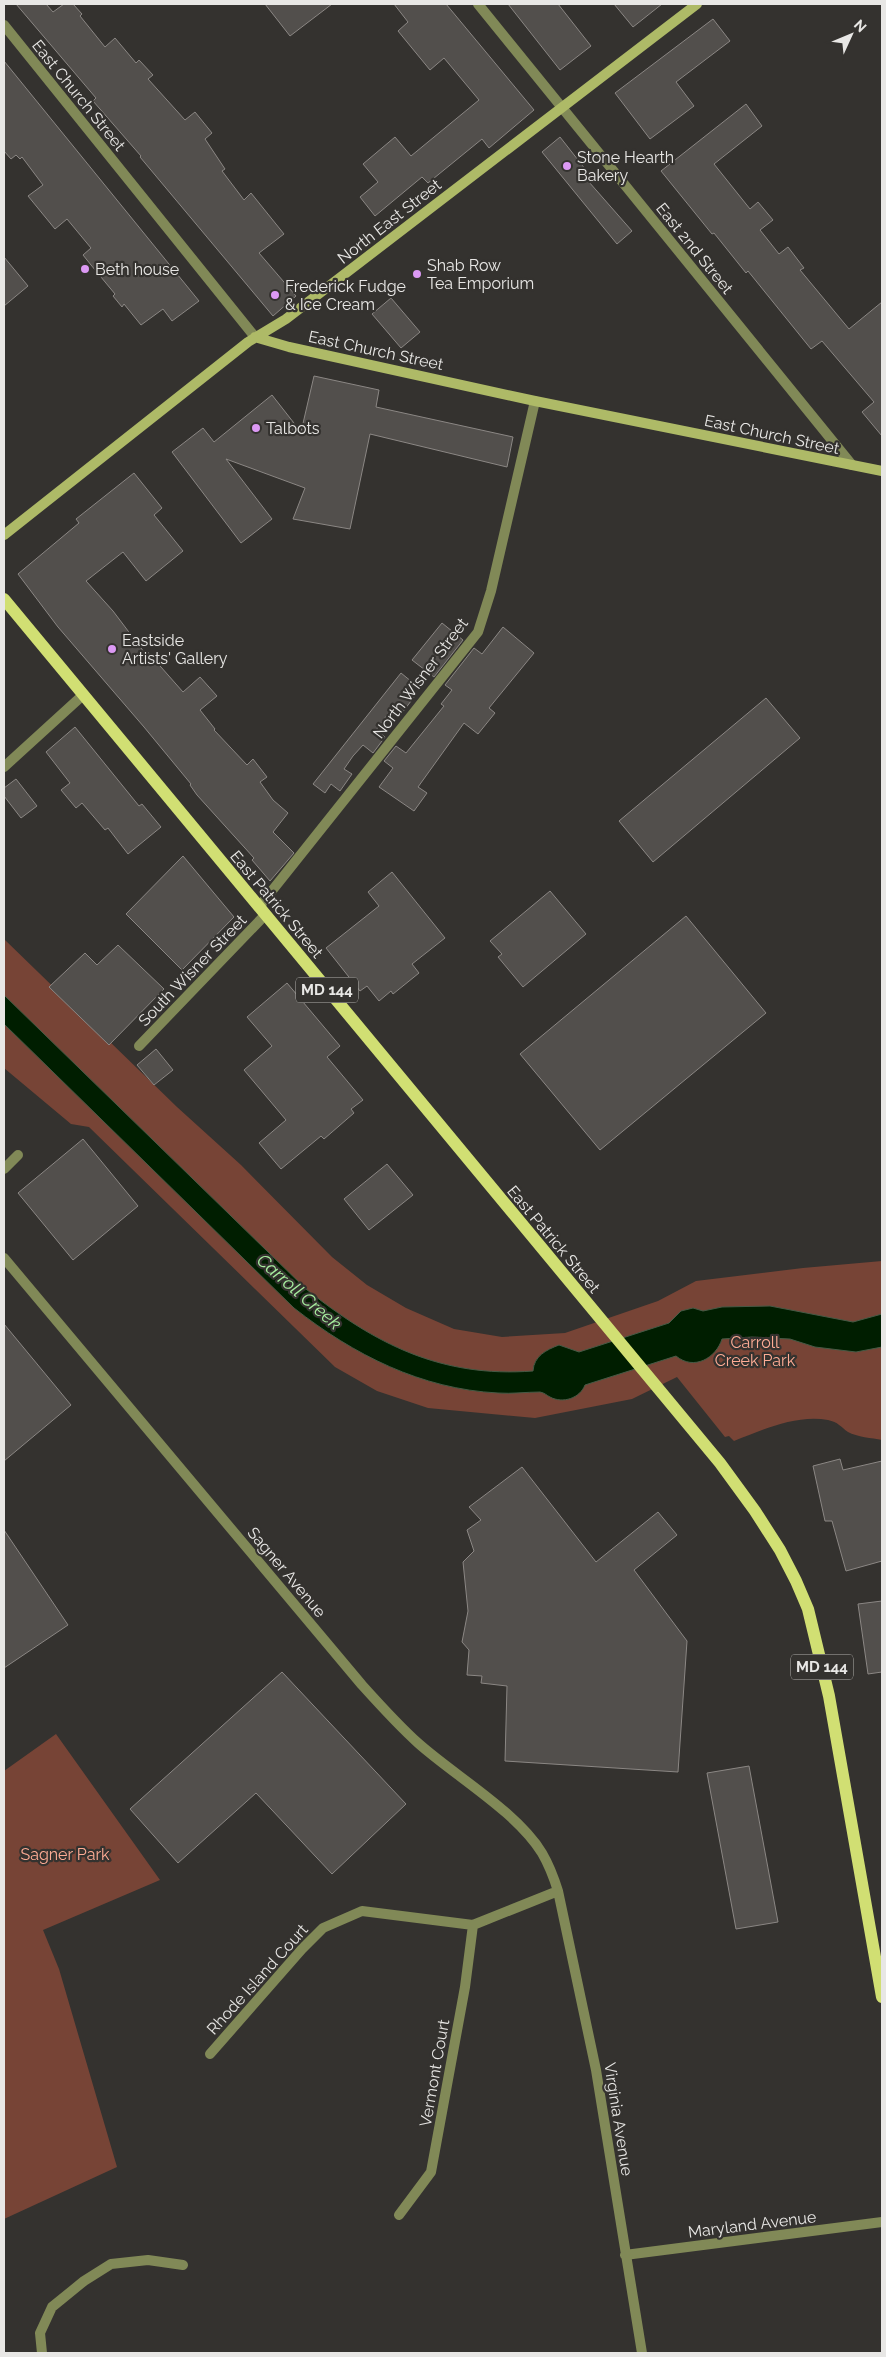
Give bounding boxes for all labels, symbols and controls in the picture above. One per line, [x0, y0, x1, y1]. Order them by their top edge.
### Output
north arrow [826, 10, 876, 60]
text: N [851, 17, 870, 35]
street label: East Church Street [28, 36, 130, 155]
place label: Stone Hearth Bakery [577, 148, 674, 185]
marker: Stone Hearth Bakery [561, 160, 573, 172]
street label: North East Street [334, 175, 445, 268]
street label: East 2nd Street [652, 199, 738, 298]
place label: Shab Row Tea Emporium [427, 256, 534, 293]
place label: Beth house [95, 260, 179, 279]
marker: Beth house [79, 263, 91, 275]
marker: Shab Row Tea Emporium [411, 268, 423, 280]
place label: Frederick Fudge & Ice Cream [285, 277, 406, 314]
marker: Frederick Fudge & Ice Cream [269, 289, 281, 301]
street label: East Church Street [307, 327, 446, 374]
street label: East Church Street [703, 411, 842, 458]
place label: Talbots [266, 419, 320, 438]
marker: Talbots [250, 422, 262, 434]
street label: North Wisner Street [369, 614, 472, 742]
place label: Eastside Artists' Gallery [122, 631, 228, 668]
marker: Eastside Artists' Gallery [106, 643, 118, 655]
street label: East Patrick Street [226, 847, 327, 962]
street label: South Wisner Street [134, 910, 251, 1030]
road number: MD 144 [296, 978, 358, 1002]
street label: East Patrick Street [503, 1182, 604, 1297]
water label: Carroll Creek [253, 1249, 346, 1334]
park label: Carroll Creek Park [715, 1333, 796, 1370]
street label: Sagner Avenue [243, 1523, 330, 1621]
road number: MD 144 [791, 1654, 853, 1680]
park label: Sagner Park [20, 1845, 110, 1864]
street label: Rhode Island Court [203, 1920, 312, 2038]
street label: Vermont Court [416, 2017, 453, 2128]
street label: Virginia Avenue [600, 2061, 637, 2177]
street label: Maryland Avenue [687, 2207, 817, 2242]

